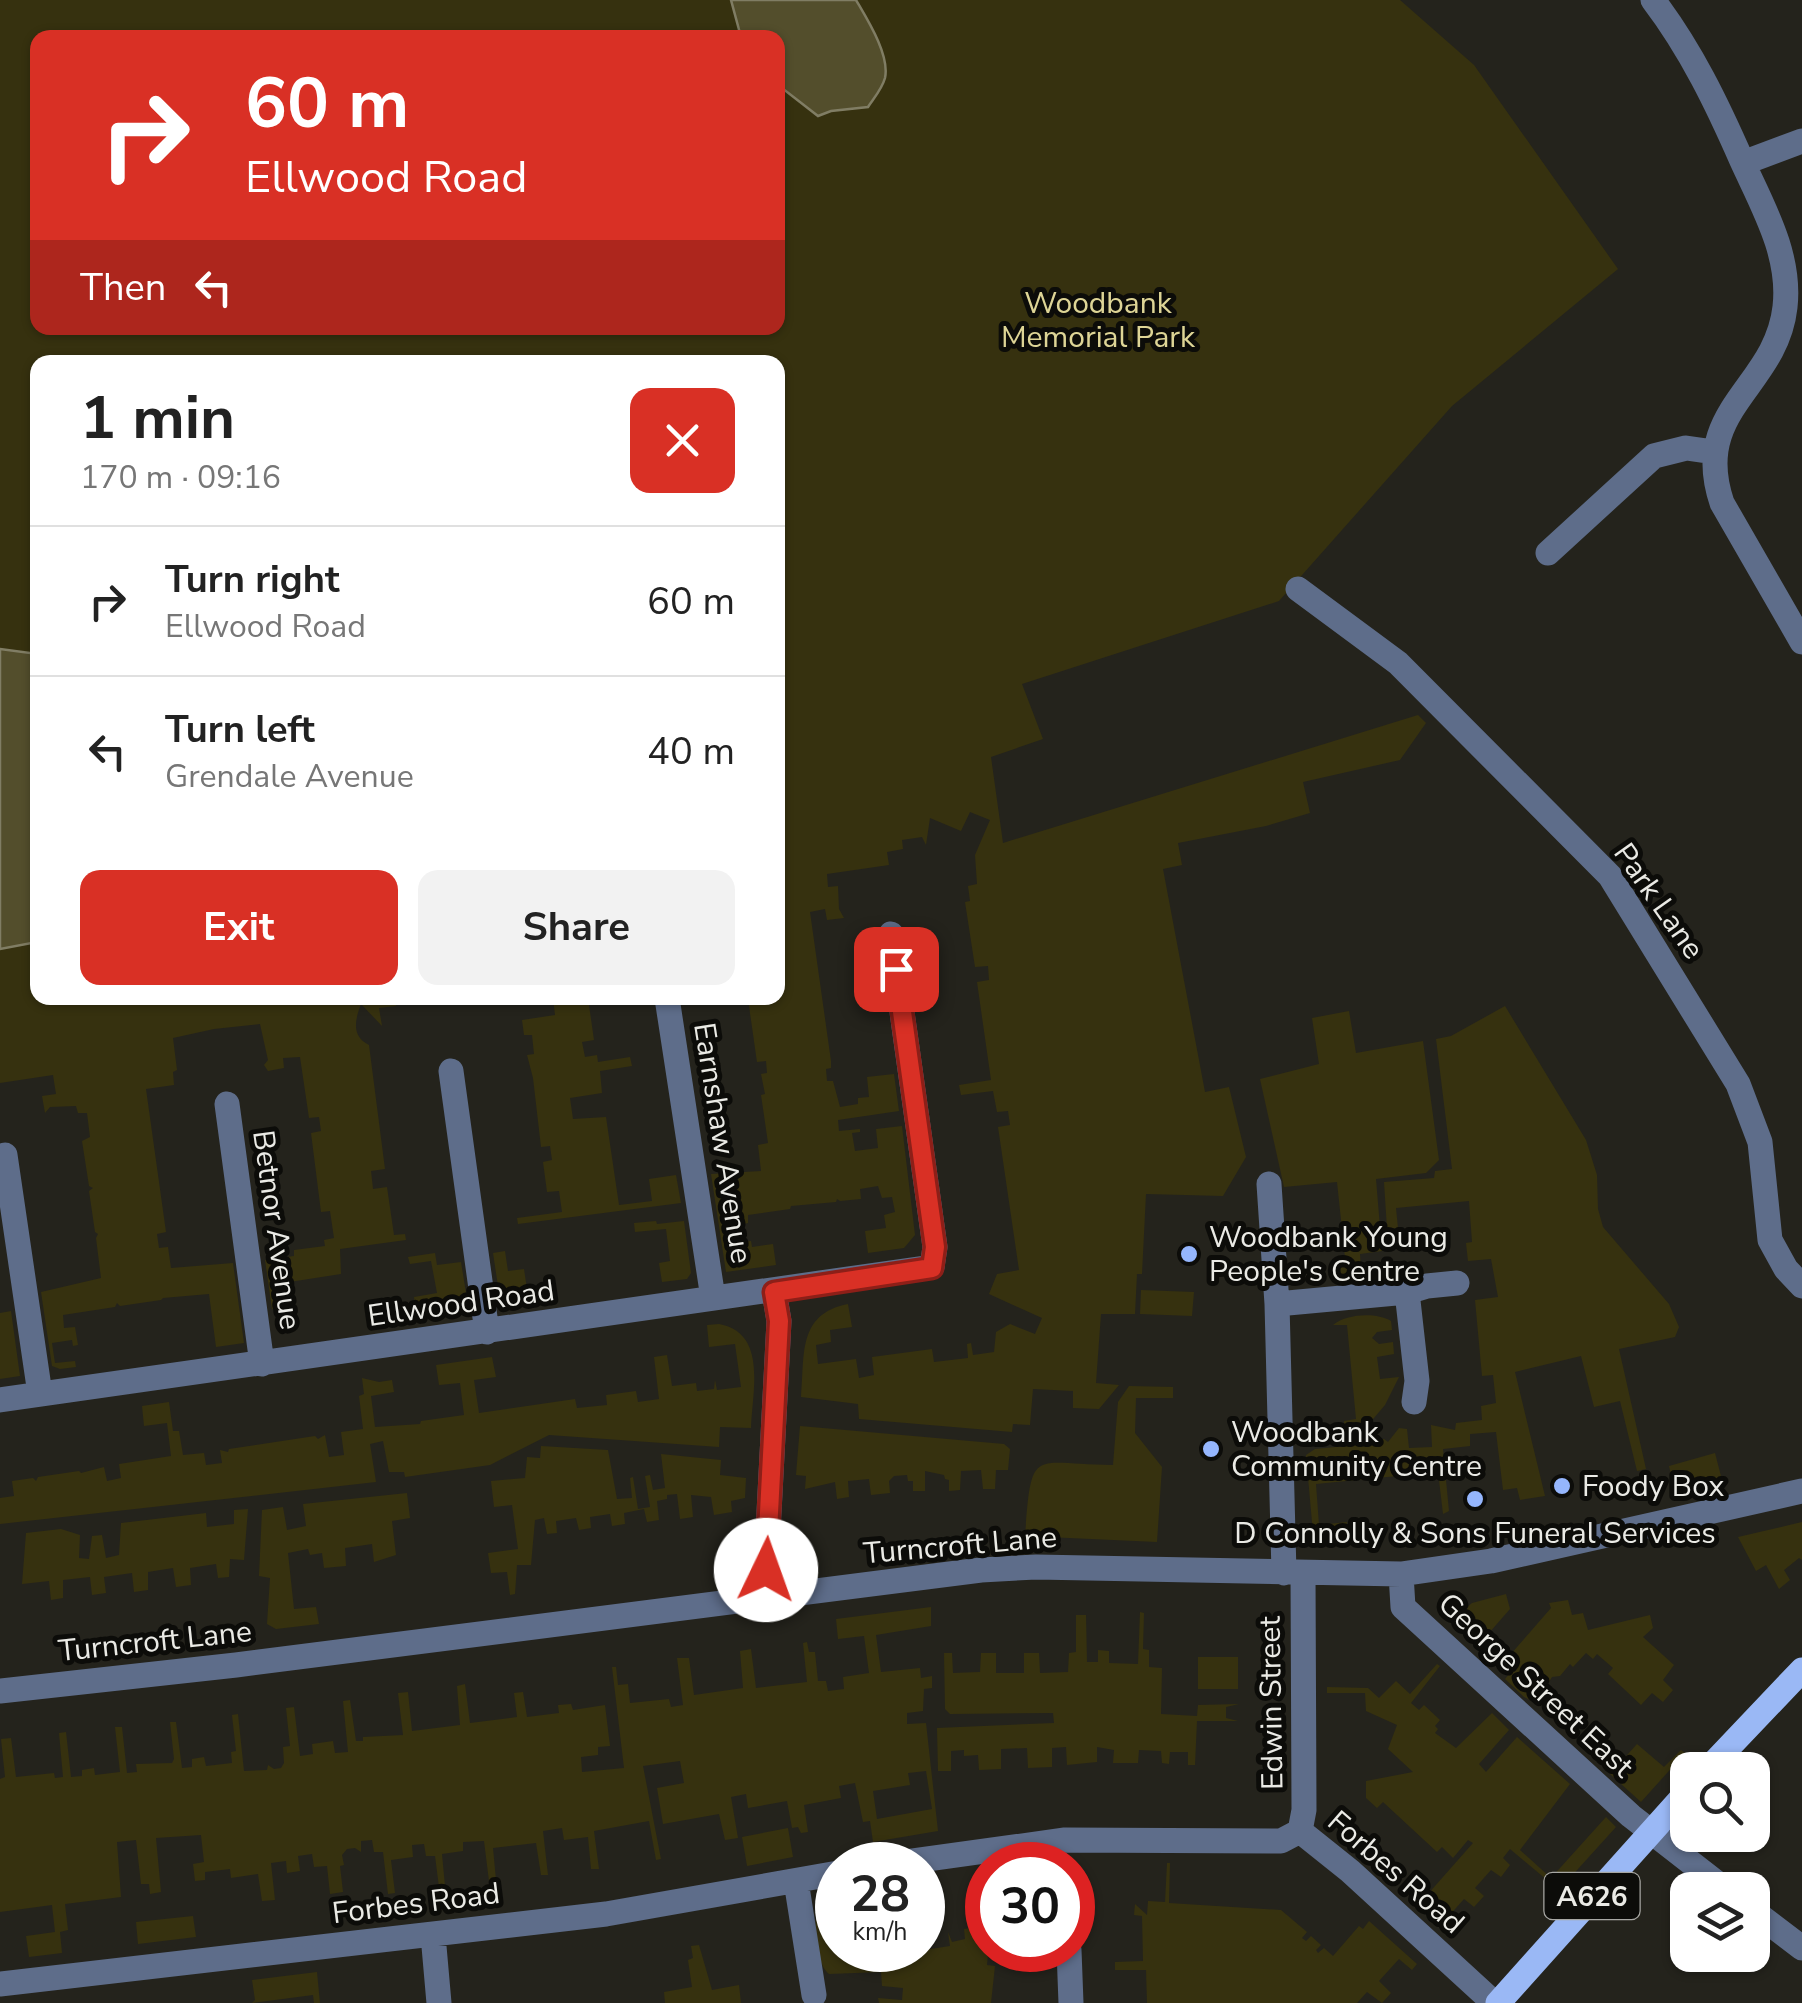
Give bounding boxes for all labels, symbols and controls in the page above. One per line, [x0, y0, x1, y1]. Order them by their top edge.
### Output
text: 60 m [245, 56, 409, 152]
icon: right [80, 70, 210, 200]
text: Ellwood Road [245, 147, 527, 208]
icon: left [186, 260, 241, 315]
text: Then [80, 262, 166, 313]
park label: Woodbank Memorial Park [1001, 283, 1196, 358]
text: 1 min [80, 377, 235, 459]
button: close [630, 388, 735, 493]
text: 170 m · 09:16 [80, 456, 281, 499]
text: Turn right [165, 554, 340, 605]
icon: right [80, 574, 135, 629]
text: 60 m [647, 576, 735, 627]
text: Ellwood Road [165, 605, 366, 648]
text: Turn left [165, 704, 315, 755]
icon: left [80, 724, 135, 779]
text: 40 m [647, 726, 735, 777]
text: Grendale Avenue [165, 755, 414, 798]
street label: Park Lane [1604, 835, 1713, 967]
button: Exit [80, 870, 398, 985]
button: Share [418, 870, 735, 985]
pin [854, 927, 939, 1012]
icon: arrive [869, 942, 924, 997]
street label: Earnshaw Avenue [683, 1020, 762, 1266]
street label: Betnor Avenue [242, 1128, 311, 1332]
place label: Woodbank Young People's Centre [1209, 1217, 1448, 1292]
marker: Woodbank Young People's Centre [1178, 1243, 1200, 1265]
street label: Ellwood Road [365, 1270, 557, 1337]
place label: Woodbank Community Centre [1231, 1412, 1482, 1487]
marker: Woodbank Community Centre [1200, 1438, 1222, 1460]
place label: Foody Box [1582, 1466, 1724, 1507]
marker: Foody Box [1551, 1475, 1573, 1497]
marker: D Connolly & Sons Funeral Services [1464, 1488, 1486, 1510]
place label: D Connolly & Sons Funeral Services [1234, 1513, 1716, 1554]
street label: Turncroft Lane [862, 1517, 1059, 1574]
position arrow [714, 1518, 818, 1622]
street label: George Street East [1429, 1584, 1643, 1787]
street label: Turncroft Lane [56, 1611, 254, 1672]
street label: Edwin Street [1249, 1615, 1294, 1790]
map controls [1670, 1752, 1770, 1972]
button: search [1670, 1752, 1770, 1852]
street label: Forbes Road [1319, 1802, 1473, 1943]
speed limit sign: 30 [965, 1842, 1095, 1972]
text: 28 [850, 1860, 910, 1929]
button: layers [1670, 1872, 1770, 1972]
street label: Forbes Road [330, 1873, 502, 1934]
road number: A626 [1544, 1873, 1640, 1919]
text: km/h [852, 1915, 908, 1949]

